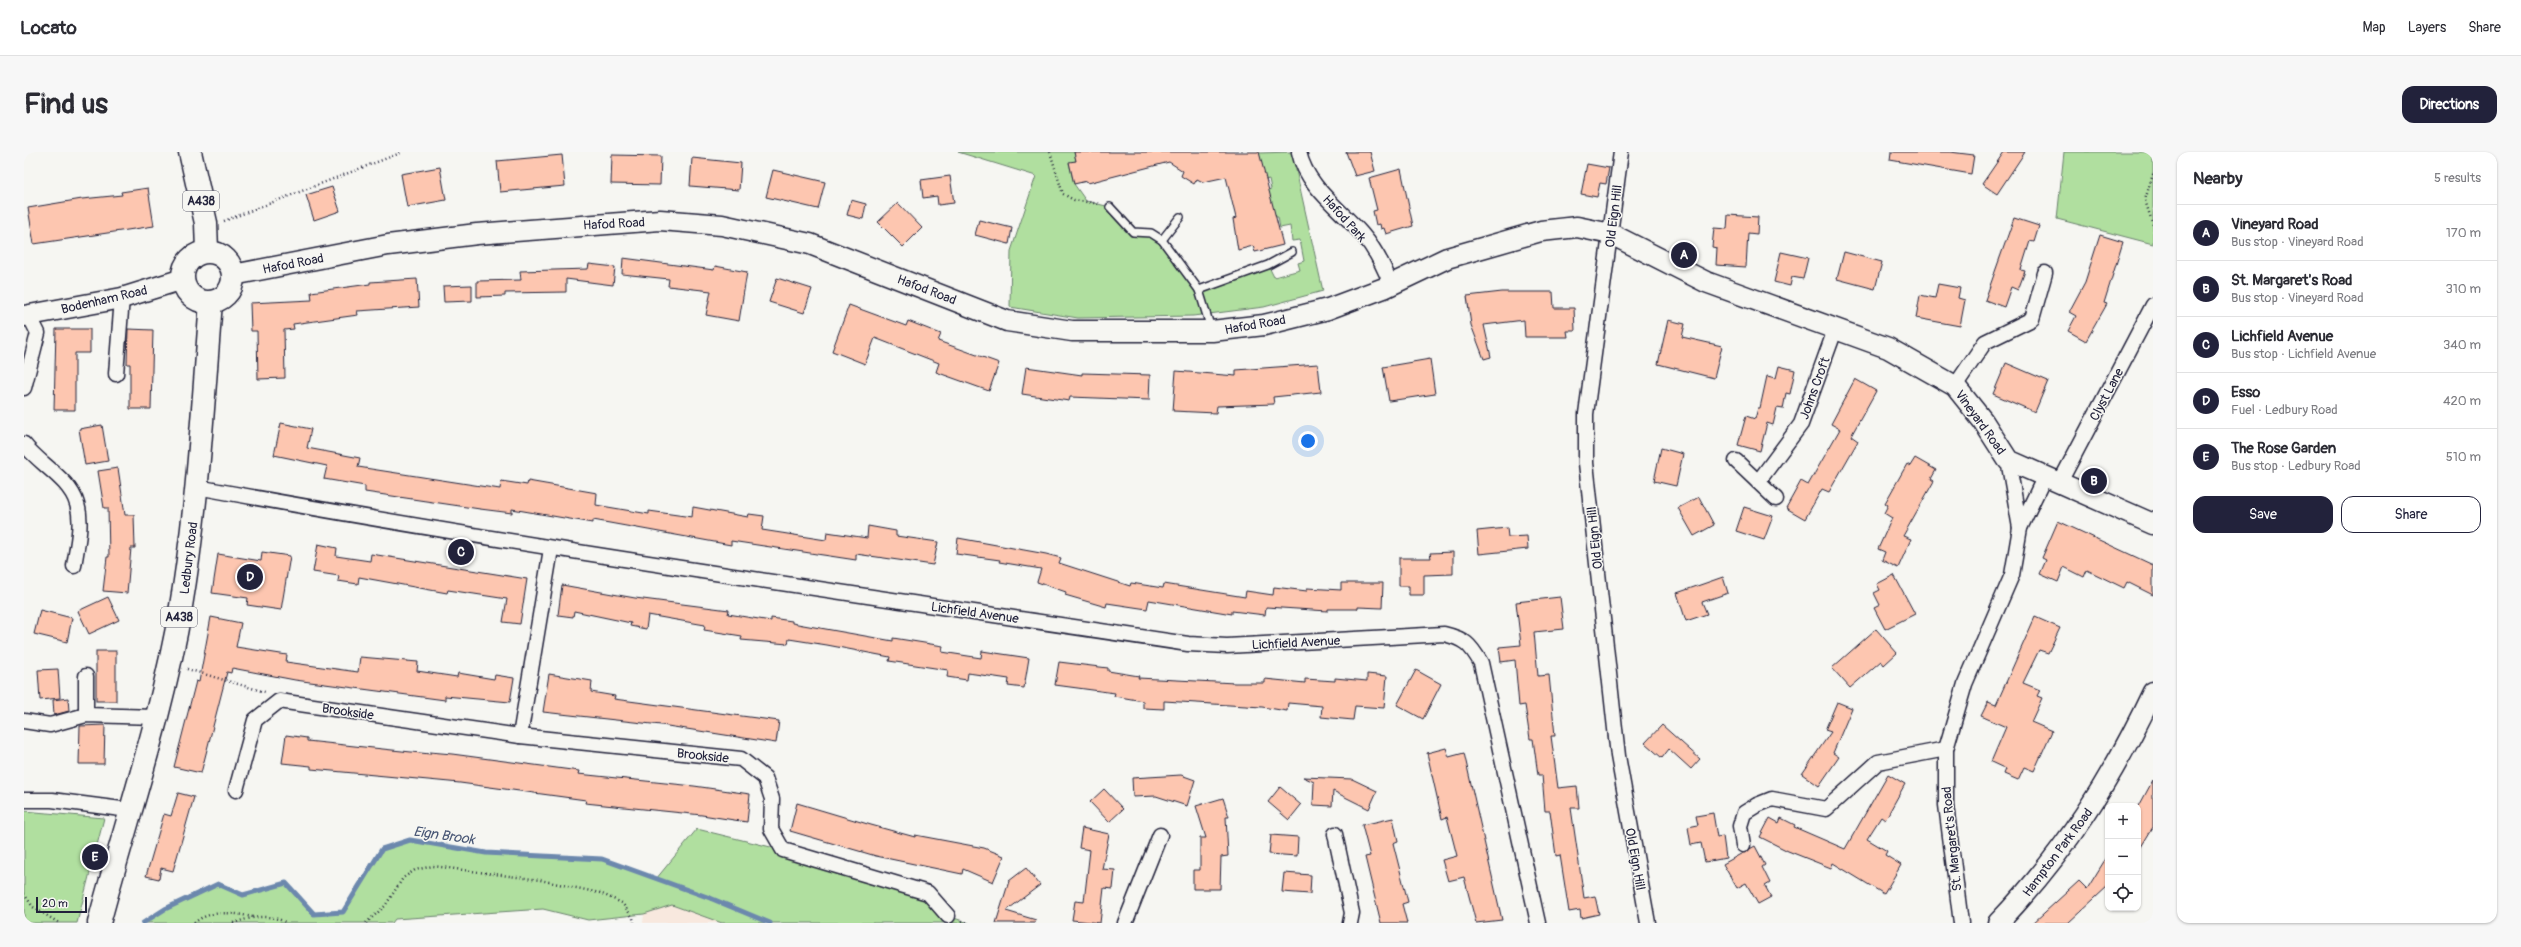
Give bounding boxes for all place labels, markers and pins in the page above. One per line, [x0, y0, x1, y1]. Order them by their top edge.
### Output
pin: A [1671, 240, 1697, 270]
pin: B [2081, 466, 2107, 496]
pin: C [448, 537, 474, 567]
pin: D [237, 562, 263, 592]
pin: E [82, 842, 108, 872]

